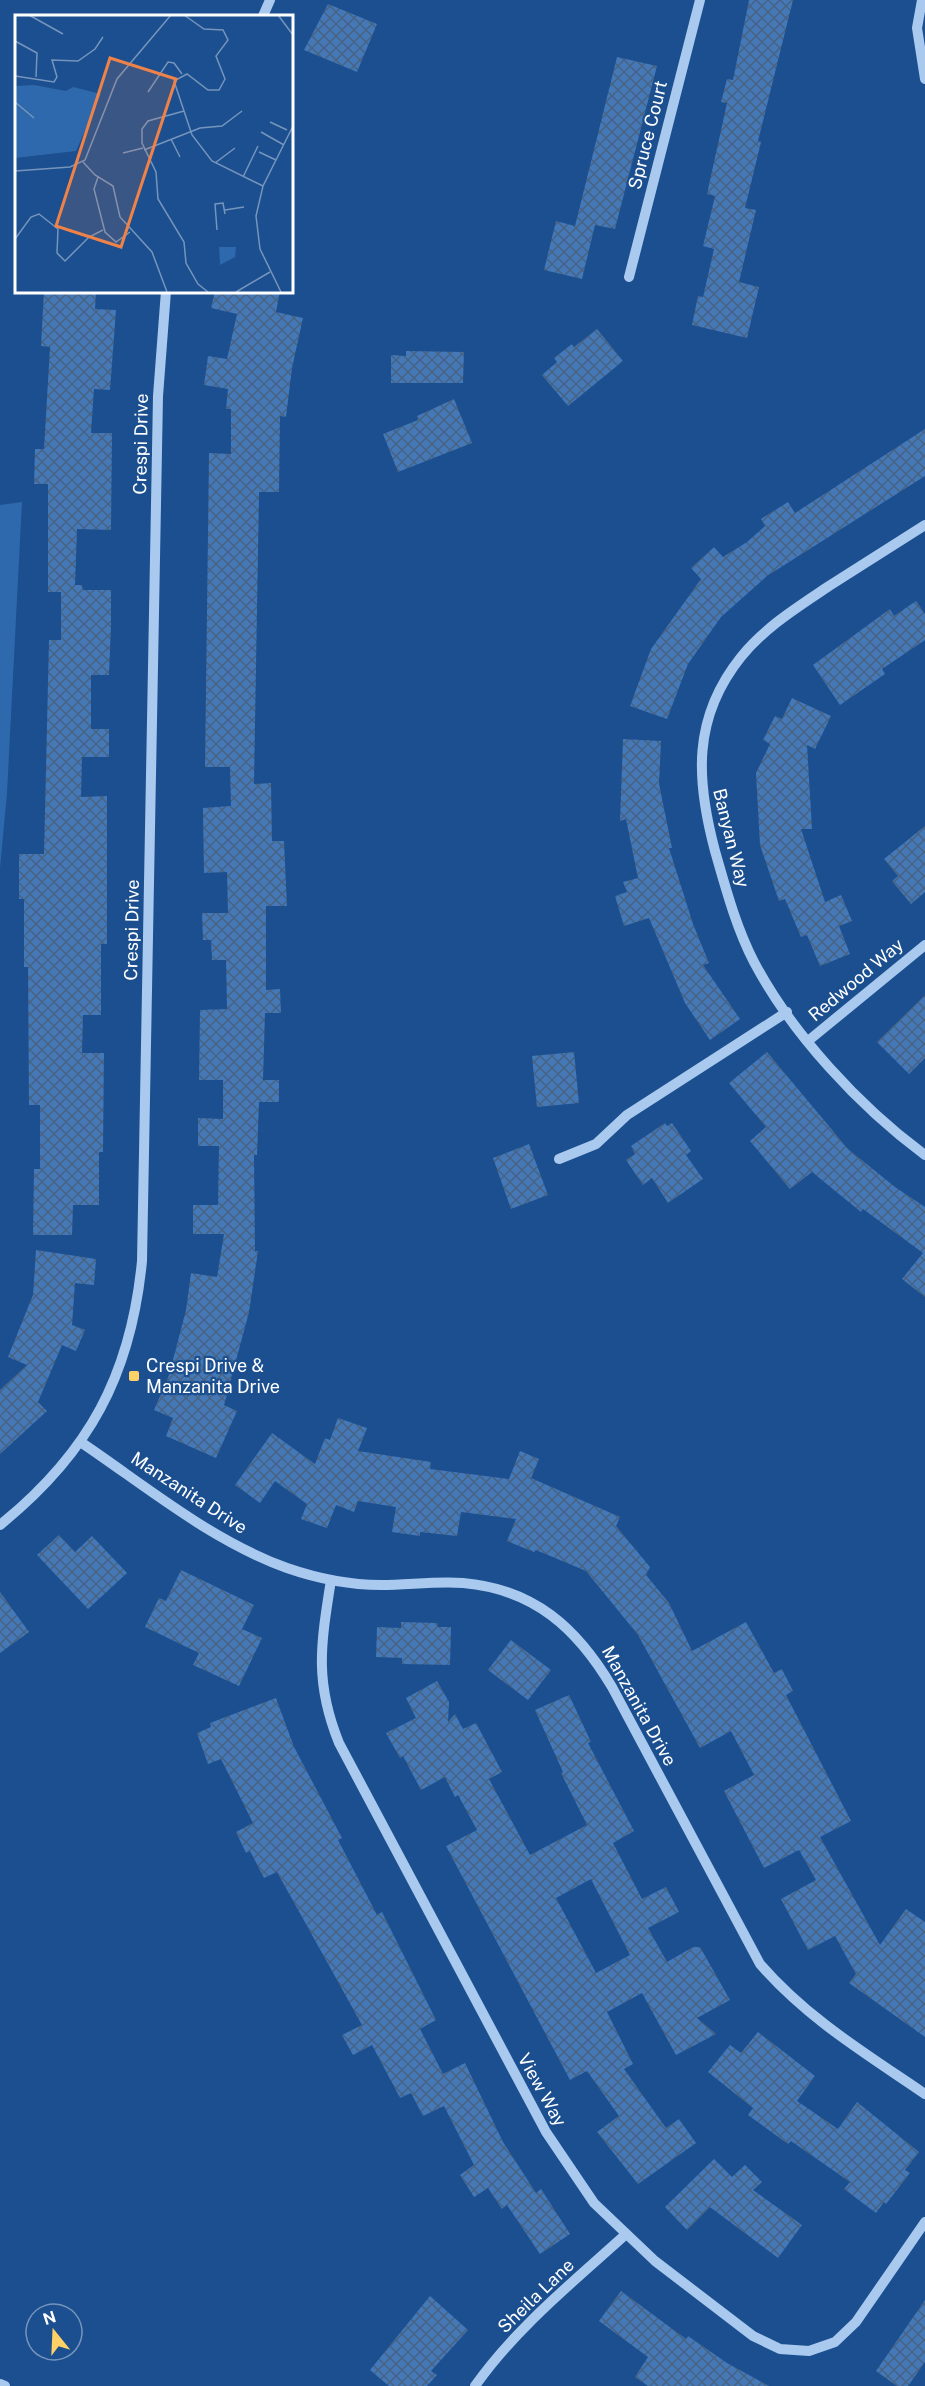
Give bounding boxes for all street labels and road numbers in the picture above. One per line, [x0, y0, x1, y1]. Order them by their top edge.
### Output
street label: Spruce Court [624, 78, 671, 191]
street label: Crespi Drive [129, 393, 152, 495]
street label: Banyan Way [709, 786, 754, 890]
street label: Crespi Drive [120, 879, 143, 981]
street label: Redwood Way [804, 934, 908, 1025]
street label: Manzanita Drive [127, 1447, 251, 1538]
street label: Manzanita Drive [598, 1642, 681, 1769]
street label: View Way [514, 2050, 571, 2130]
street label: Sheila Lane [493, 2254, 578, 2337]

